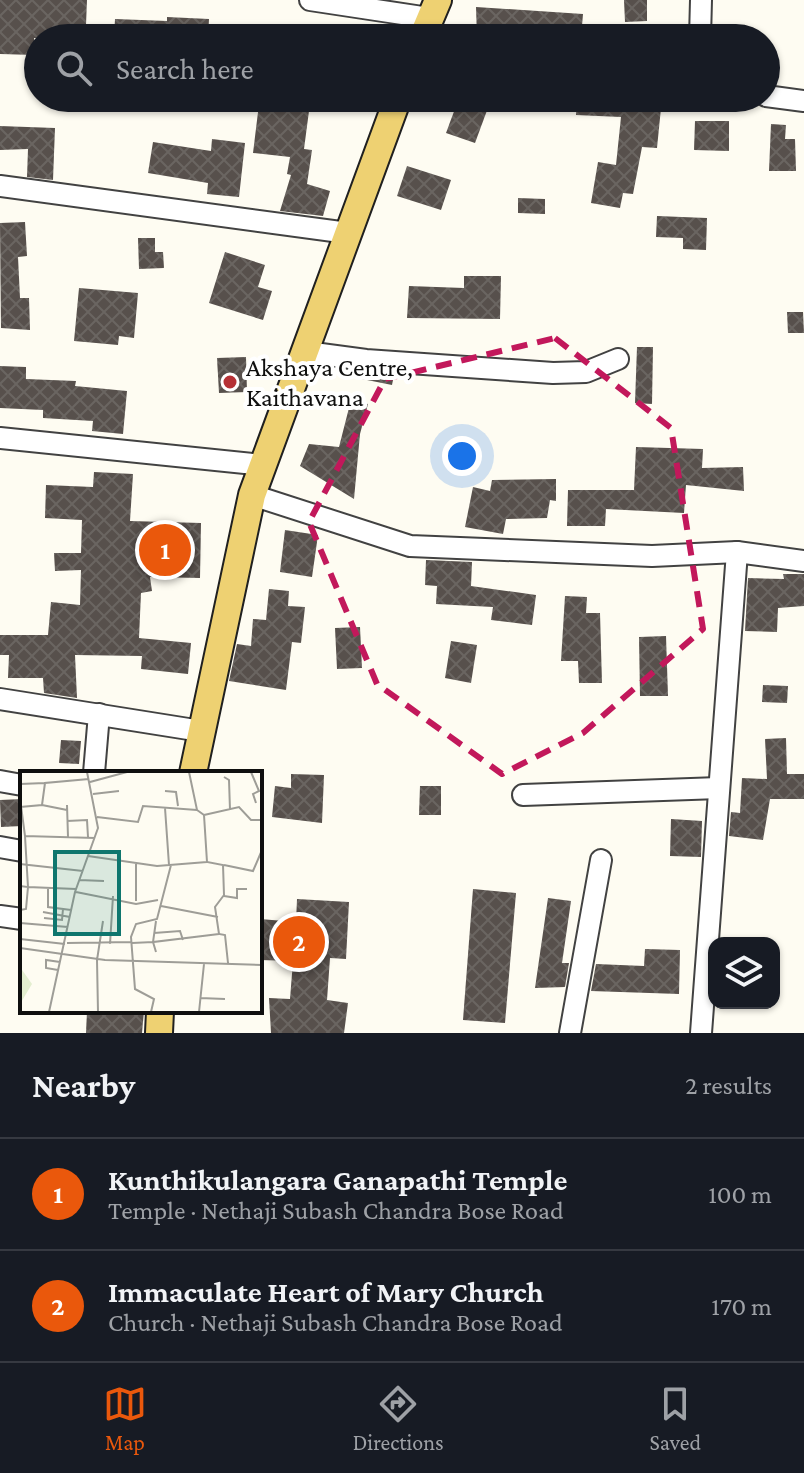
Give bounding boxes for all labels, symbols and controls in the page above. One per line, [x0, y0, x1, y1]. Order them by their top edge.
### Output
search box [24, 24, 780, 112]
icon: search [52, 46, 96, 90]
text: Search here [116, 52, 254, 85]
place label: Akshaya Centre, Kaithavana [246, 353, 413, 412]
marker: Akshaya Centre, Kaithavana [221, 373, 239, 391]
your location [442, 436, 482, 476]
pin: 1 [139, 520, 191, 580]
inset map [20, 771, 262, 1013]
pin: 2 [273, 912, 325, 972]
map controls [708, 937, 780, 1009]
button: layers [708, 937, 780, 1009]
text: Nearby [32, 1067, 135, 1104]
text: 2 results [685, 1071, 772, 1100]
text: Kunthikulangara Ganapathi Temple [108, 1163, 567, 1196]
text: 1 [53, 1180, 63, 1209]
text: 100 m [708, 1180, 772, 1209]
text: Temple · Nethaji Subash Chandra Bose Road [108, 1196, 564, 1225]
text: Immaculate Heart of Mary Church [108, 1275, 544, 1308]
text: 2 [51, 1292, 65, 1321]
text: 170 m [711, 1292, 772, 1321]
text: Church · Nethaji Subash Chandra Bose Road [108, 1308, 563, 1337]
tab: Map [103, 1382, 147, 1455]
tab: Directions [353, 1382, 444, 1455]
tab: Saved [650, 1382, 701, 1455]

